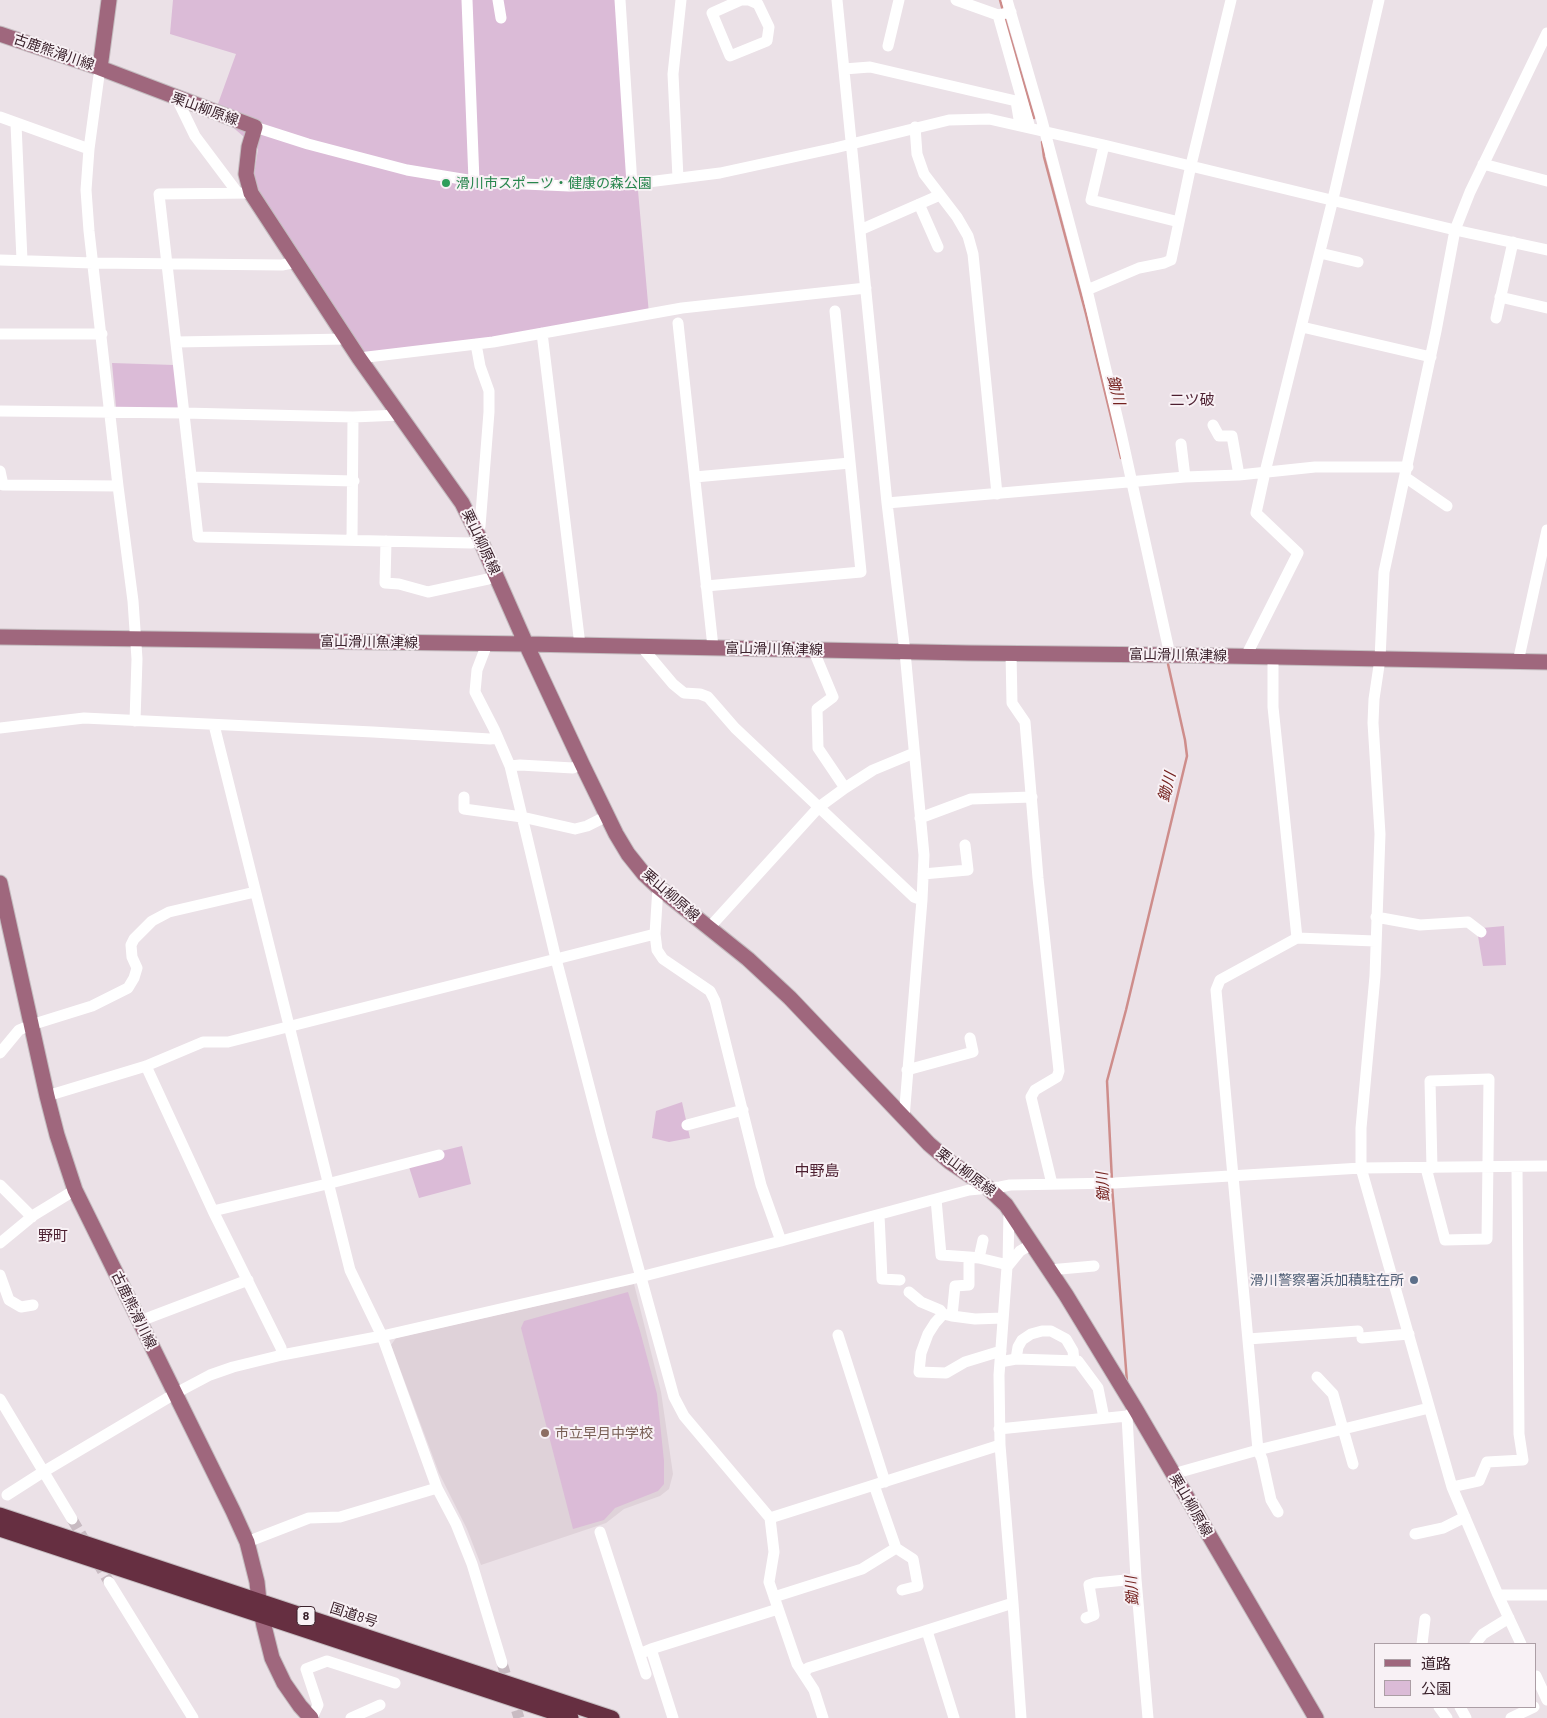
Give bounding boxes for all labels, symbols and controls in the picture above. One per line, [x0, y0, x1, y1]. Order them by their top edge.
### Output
street label: 古鹿熊滑川線 [12, 30, 96, 74]
street label: 栗山柳原線 [169, 89, 241, 129]
place label: 滑川市スポーツ・健康の森公園 [456, 175, 652, 191]
marker: 滑川市スポーツ・健康の森公園 [440, 177, 452, 189]
water label: 鋤川 [1104, 373, 1128, 407]
district label: 二ツ破 [1170, 391, 1214, 409]
street label: 栗山柳原線 [459, 507, 503, 577]
street label: 富山滑川魚津線 [320, 633, 418, 651]
street label: 富山滑川魚津線 [725, 640, 823, 658]
street label: 富山滑川魚津線 [1129, 646, 1227, 664]
water label: 鋤川 [1155, 770, 1179, 804]
street label: 栗山柳原線 [639, 866, 703, 924]
street label: 栗山柳原線 [933, 1144, 999, 1200]
district label: 中野島 [795, 1162, 839, 1180]
water label: 鋤川 [1093, 1171, 1113, 1203]
district label: 野町 [38, 1227, 68, 1245]
street label: 古鹿熊滑川線 [108, 1269, 160, 1351]
place label: 滑川警察署浜加積駐在所 [1250, 1272, 1404, 1288]
marker: 滑川警察署浜加積駐在所 [1408, 1274, 1420, 1286]
place label: 市立早月中学校 [555, 1425, 653, 1441]
marker: 市立早月中学校 [539, 1427, 551, 1439]
street label: 栗山柳原線 [1166, 1470, 1216, 1540]
water label: 鋤川 [1122, 1575, 1142, 1607]
street label: 国道8号 [328, 1599, 380, 1631]
road number: 8 [297, 1606, 315, 1625]
legend [1374, 1643, 1537, 1708]
text: 道路 [1421, 1654, 1451, 1672]
text: 公園 [1421, 1679, 1451, 1697]

